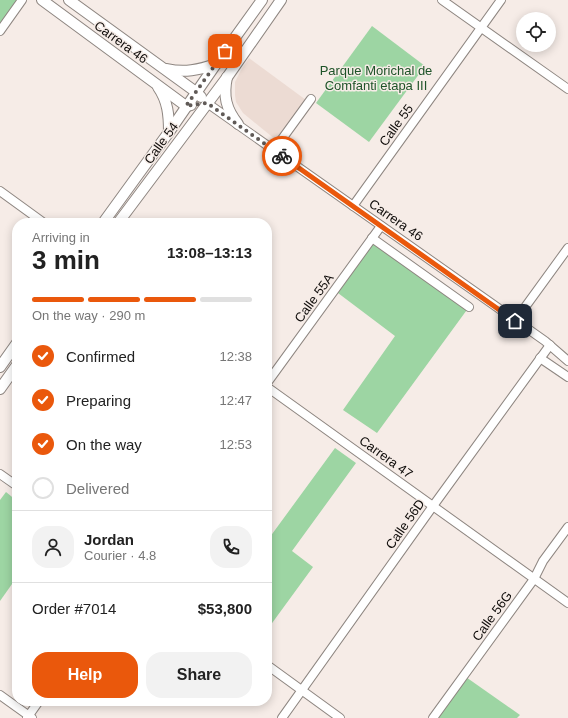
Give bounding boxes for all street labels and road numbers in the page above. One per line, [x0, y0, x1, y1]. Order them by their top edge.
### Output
street label: Carrera 46 [91, 18, 151, 66]
street label: Calle 55 [376, 101, 416, 149]
street label: Calle 54 [141, 119, 181, 167]
street label: Carrera 46 [366, 196, 426, 244]
street label: Calle 55A [291, 271, 337, 325]
street label: Carrera 47 [356, 433, 416, 481]
street label: Calle 56D [382, 496, 428, 552]
street label: Calle 56G [469, 588, 515, 644]

